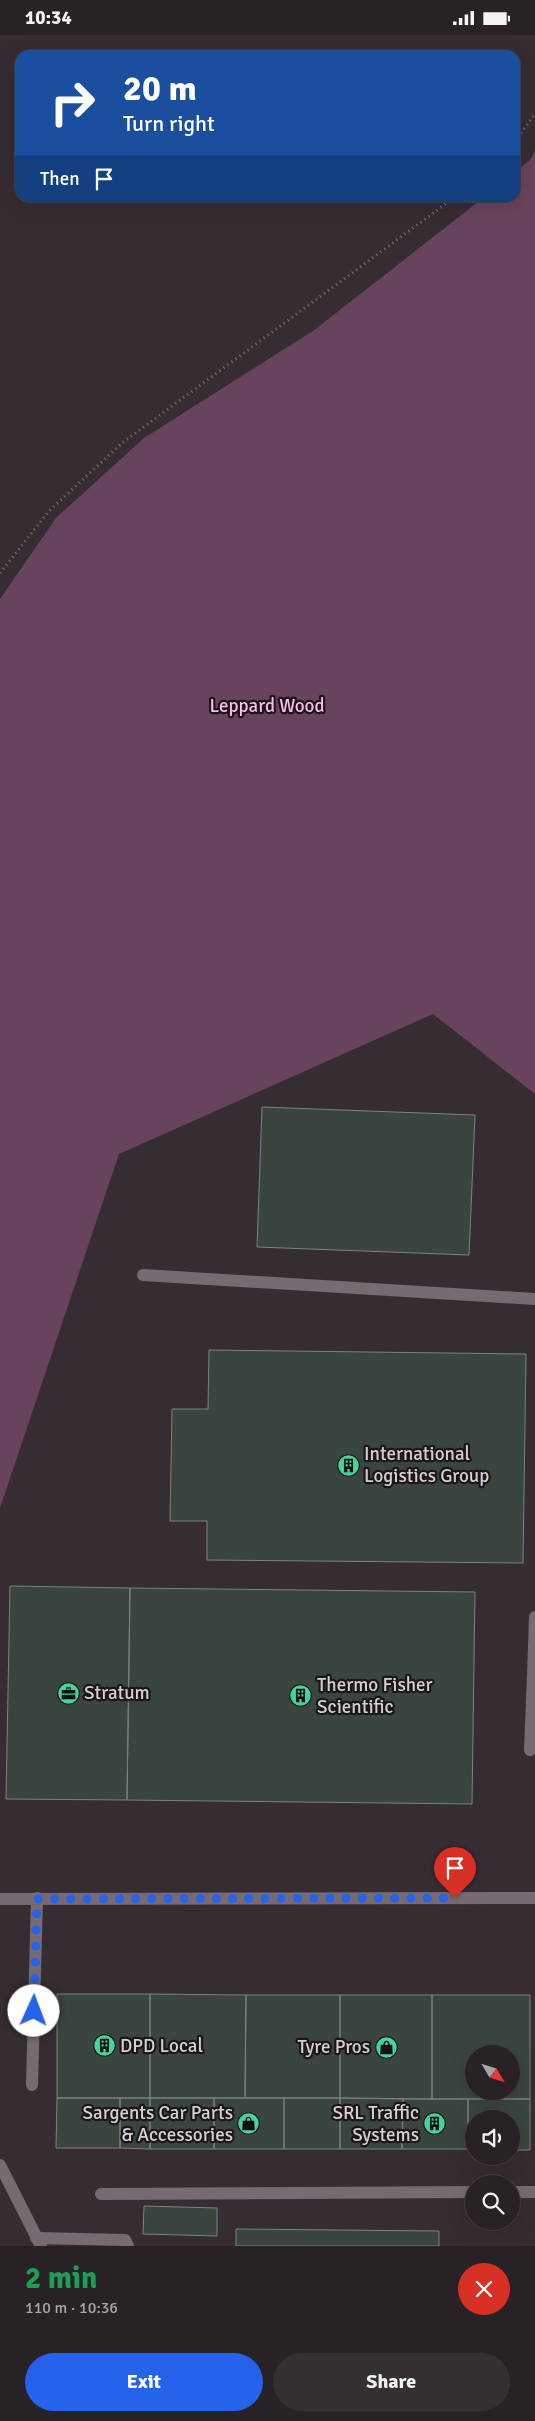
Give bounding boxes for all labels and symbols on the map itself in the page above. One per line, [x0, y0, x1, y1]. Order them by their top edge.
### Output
park label: Leppard Wood [209, 694, 325, 718]
place label: International Logistics Group [364, 1442, 489, 1488]
building icon: International Logistics Group [336, 1453, 360, 1477]
place label: Thermo Fisher Scientific [317, 1673, 433, 1719]
office icon: Stratum [56, 1681, 80, 1705]
place label: Stratum [84, 1681, 150, 1705]
building icon: Thermo Fisher Scientific [289, 1684, 313, 1708]
pin [434, 1847, 476, 1898]
position arrow [7, 1984, 59, 2036]
building icon: DPD Local [92, 2034, 116, 2058]
place label: DPD Local [120, 2034, 203, 2058]
place label: Tyre Pros [297, 2035, 370, 2059]
shop icon: Tyre Pros [374, 2035, 398, 2059]
north arrow [465, 2045, 520, 2100]
place label: Sargents Car Parts & Accessories [82, 2101, 233, 2147]
place label: SRL Traffic Systems [332, 2101, 419, 2147]
shop icon: Sargents Car Parts & Accessories [237, 2112, 261, 2136]
building icon: SRL Traffic Systems [423, 2112, 447, 2136]

